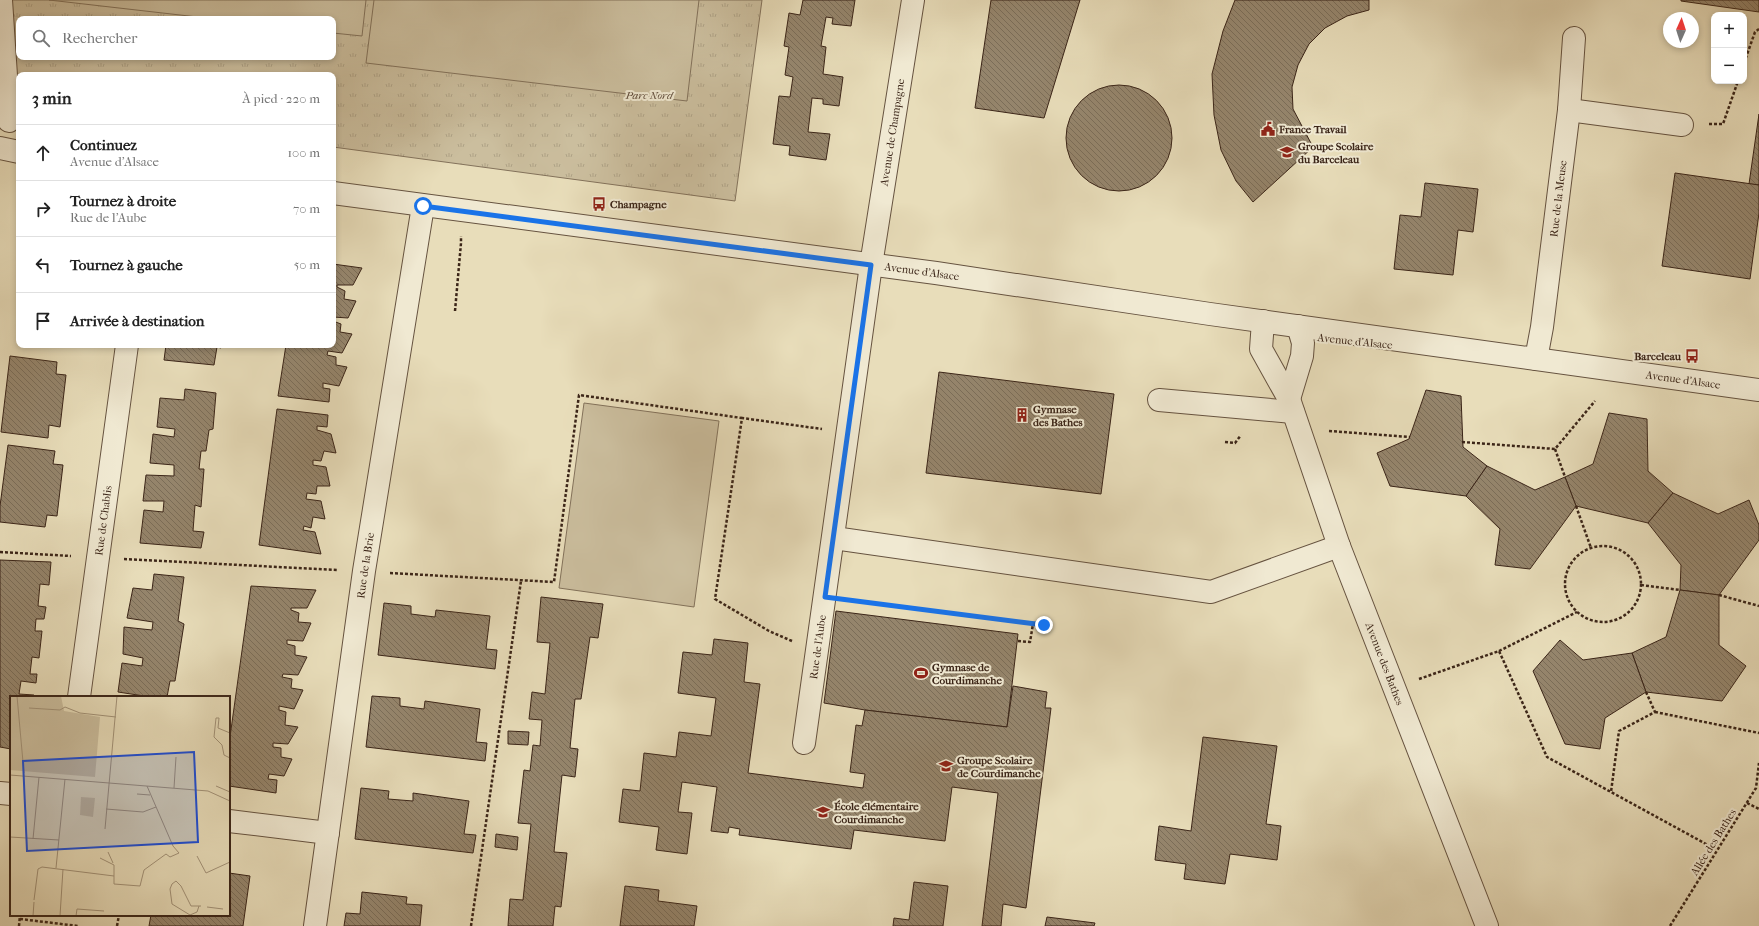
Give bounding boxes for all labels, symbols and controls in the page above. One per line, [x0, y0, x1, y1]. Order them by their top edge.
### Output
north arrow [1663, 12, 1699, 48]
map controls [1711, 12, 1747, 84]
button: + [1711, 12, 1747, 48]
search box [16, 16, 336, 60]
icon: search [30, 27, 52, 49]
text: Rechercher [62, 29, 137, 47]
button: − [1711, 48, 1747, 84]
street label: Avenue de Champagne [877, 77, 908, 188]
text: 3 min [32, 88, 72, 108]
park label: Parc Nord [625, 89, 674, 102]
text: À pied · 220 m [242, 91, 320, 106]
public building icon: France Travail [1260, 121, 1276, 137]
place label: France Travail [1278, 123, 1348, 136]
text: Continuez [70, 136, 137, 154]
place label: Groupe Scolaire du Barceleau [1298, 140, 1374, 166]
icon: ahead [32, 142, 54, 164]
school or university icon: Groupe Scolaire du Barceleau [1279, 144, 1295, 160]
text: 100 m [287, 145, 320, 160]
text: Avenue d'Alsace [70, 154, 159, 169]
street label: Rue de la Meuse [1547, 159, 1570, 238]
text: Tournez à droite [70, 192, 176, 210]
bus stop icon: Champagne [591, 196, 607, 212]
route start [414, 197, 432, 215]
icon: right [32, 198, 54, 220]
place label: Champagne [610, 198, 667, 211]
text: 70 m [293, 201, 320, 216]
text: Rue de l'Aube [70, 210, 147, 225]
icon: left [32, 254, 54, 276]
text: Tournez à gauche [70, 256, 183, 274]
text: 50 m [294, 257, 320, 272]
street label: Avenue d'Alsace [883, 260, 961, 283]
icon: arrive [32, 310, 54, 332]
text: Arrivée à destination [70, 312, 205, 330]
street label: Avenue d'Alsace [1316, 331, 1394, 352]
bus stop icon: Barceleau [1684, 348, 1700, 364]
place label: Barceleau [1634, 350, 1682, 363]
street label: Avenue d'Alsace [1644, 368, 1722, 392]
place label: Gymnase des Bathes [1033, 403, 1083, 429]
building icon: Gymnase des Bathes [1014, 407, 1030, 423]
street label: Rue de Chablis [92, 485, 115, 556]
street label: Rue de la Brie [354, 531, 377, 599]
street label: Rue de l'Aube [807, 613, 829, 680]
route end [1035, 616, 1053, 634]
street label: Avenue des Bathes [1362, 620, 1406, 707]
place label: Gymnase de Courdimanche [932, 661, 1002, 687]
sports icon: Gymnase de Courdimanche [913, 665, 929, 681]
inset map [10, 696, 230, 916]
place label: Groupe Scolaire de Courdimanche [957, 754, 1041, 780]
school or university icon: Groupe Scolaire de Courdimanche [938, 758, 954, 774]
place label: École élémentaire Courdimanche [834, 800, 919, 826]
school or university icon: École élémentaire Courdimanche [815, 804, 831, 820]
street label: Allée des Bathes [1687, 807, 1739, 879]

